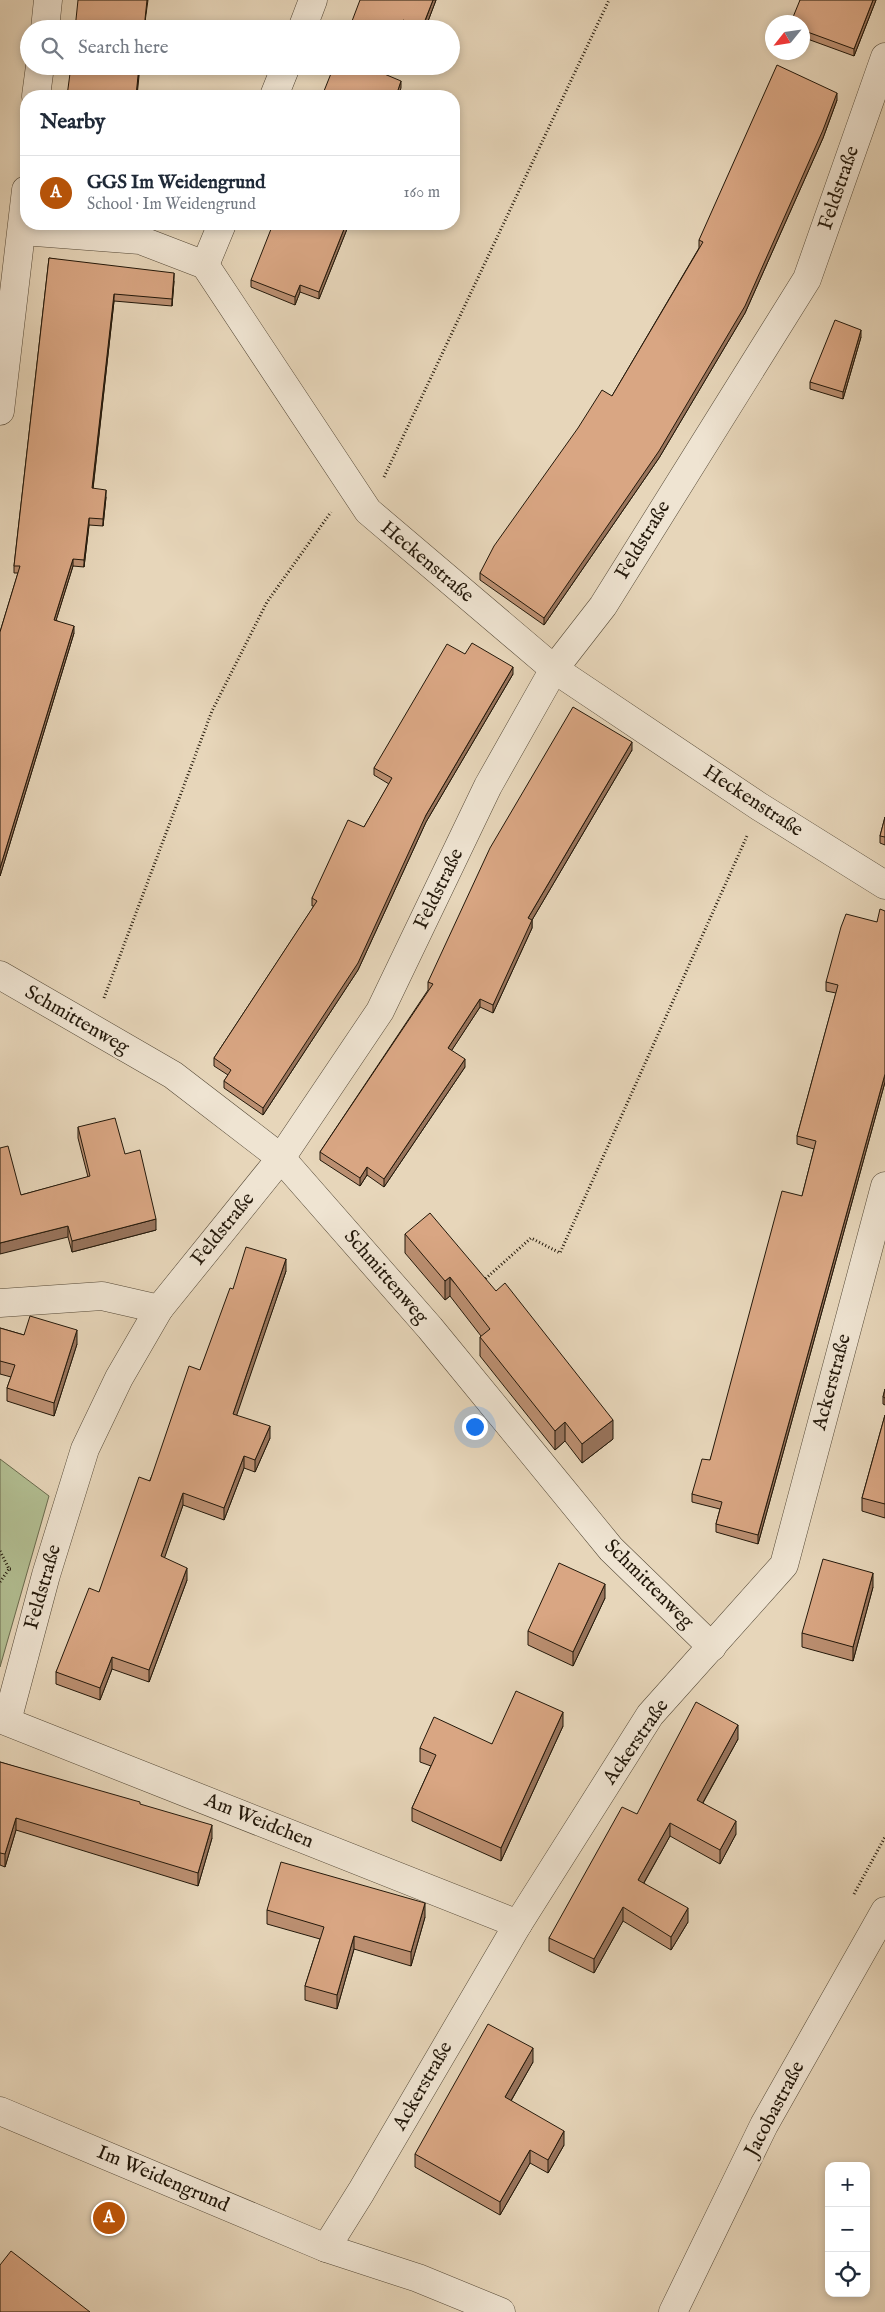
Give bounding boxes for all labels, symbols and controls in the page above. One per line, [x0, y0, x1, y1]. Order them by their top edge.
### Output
north arrow [765, 15, 810, 60]
search box [20, 20, 460, 75]
icon: search [38, 34, 66, 62]
text: Search here [78, 36, 169, 60]
text: Nearby [40, 109, 105, 136]
street label: Feldstraße [813, 143, 865, 233]
text: GGS Im Weidengrund [87, 171, 265, 195]
text: A [51, 183, 61, 203]
text: 160 m [404, 183, 440, 203]
text: School · Im Weidengrund [87, 195, 256, 215]
street label: Feldstraße [610, 496, 676, 584]
street label: Heckenstraße [375, 516, 479, 608]
street label: Heckenstraße [698, 759, 808, 843]
street label: Feldstraße [409, 844, 469, 934]
street label: Schmittenweg [20, 980, 135, 1061]
street label: Feldstraße [186, 1187, 260, 1271]
street label: Schmittenweg [338, 1225, 434, 1330]
street label: Ackerstraße [807, 1331, 857, 1434]
your location [462, 1414, 488, 1440]
street label: Schmittenweg [599, 1534, 700, 1635]
street label: Feldstraße [19, 1542, 67, 1632]
street label: Ackerstraße [597, 1694, 675, 1790]
street label: Am Weidchen [200, 1787, 318, 1854]
street label: Ackerstraße [387, 2037, 458, 2136]
street label: Jacobastraße [739, 2057, 811, 2163]
street label: Im Weidengrund [93, 2140, 233, 2218]
map controls [825, 2162, 870, 2297]
button: + [825, 2162, 870, 2207]
pin: A [93, 2199, 125, 2237]
button: − [825, 2207, 870, 2252]
button: locate [825, 2252, 870, 2297]

